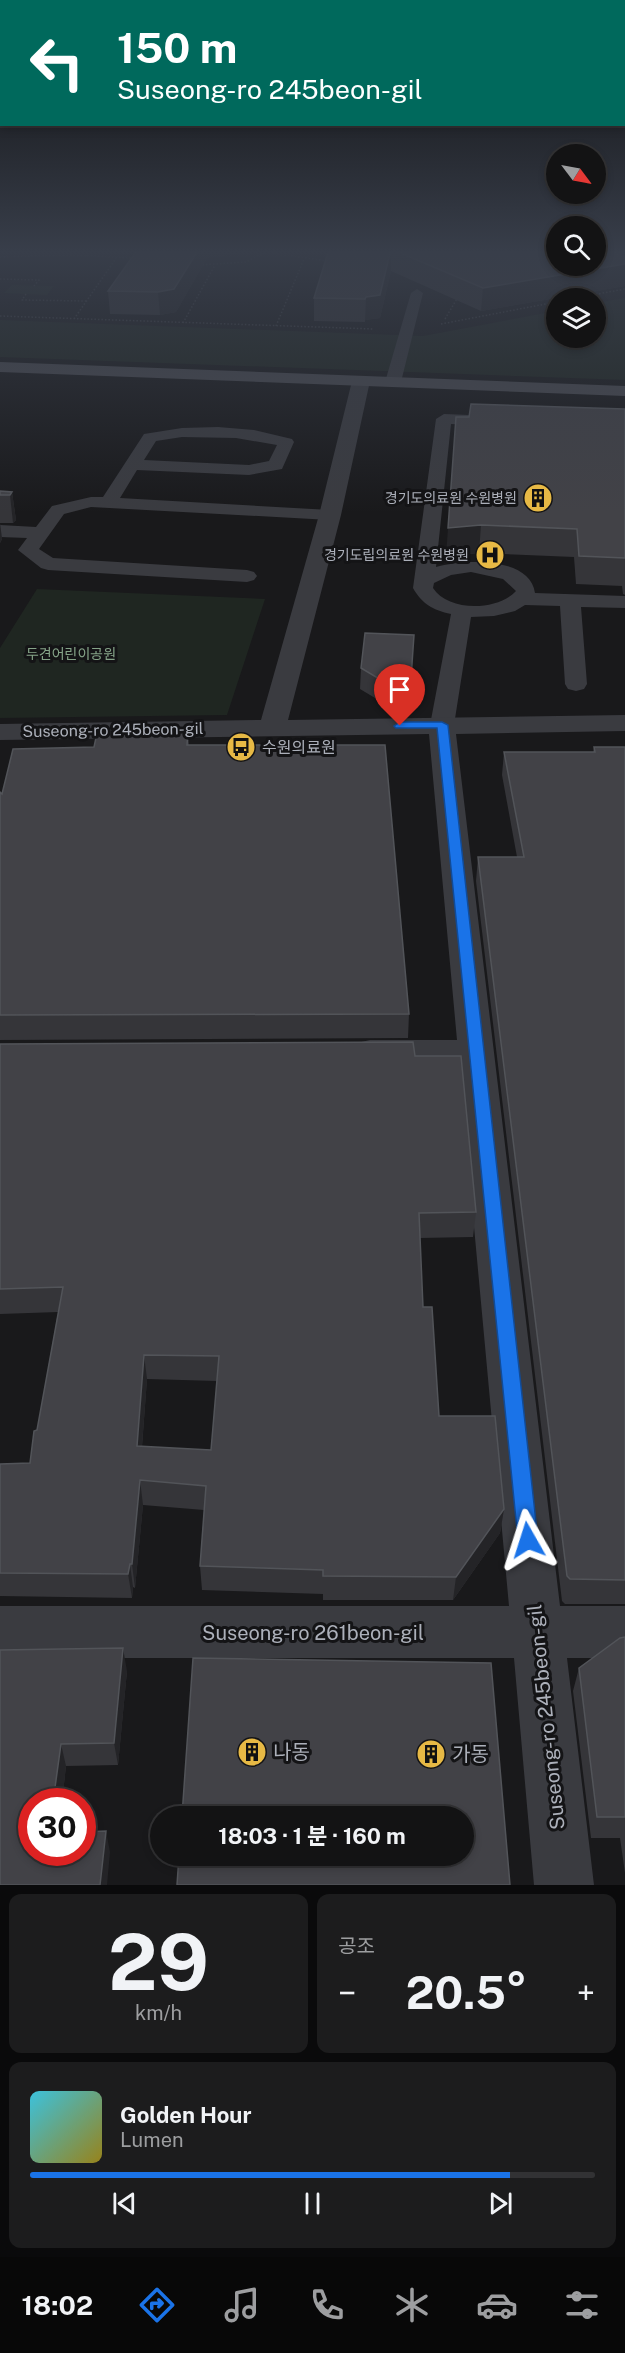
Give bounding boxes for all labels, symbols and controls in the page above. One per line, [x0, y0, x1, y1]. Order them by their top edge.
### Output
text: 150 m [117, 23, 237, 72]
icon: left [18, 24, 96, 102]
text: Suseong-ro 245beon-gil [117, 73, 423, 105]
north arrow [546, 144, 606, 204]
map controls [546, 144, 606, 348]
button: search [546, 216, 606, 276]
button: layers [546, 288, 606, 348]
building icon: 경기도의료원 수원병원 [522, 482, 554, 514]
place label: 경기도의료원 수원병원 [385, 490, 517, 506]
hospital icon: 경기도립의료원 수원병원 [474, 539, 506, 571]
place label: 경기도립의료원 수원병원 [324, 547, 469, 563]
park label: 두견어린이공원 [26, 646, 116, 662]
pin [374, 664, 425, 726]
icon: arrive [383, 673, 416, 706]
street label: Suseong-ro 245beon-gil [22, 719, 204, 741]
bus stop icon: 수원의료원 [225, 731, 257, 763]
place label: 수원의료원 [262, 738, 336, 757]
position arrow [496, 1508, 560, 1572]
street label: Suseong-ro 245beon-gil [522, 1603, 570, 1831]
street label: Suseong-ro 261beon-gil [202, 1621, 424, 1645]
building icon: 나동 [236, 1736, 268, 1768]
building icon: 가동 [415, 1738, 447, 1770]
place label: 나동 [273, 1740, 310, 1764]
place label: 가동 [452, 1742, 489, 1766]
speed limit sign: 30 [18, 1788, 96, 1866]
text: 18:03 · 1 분 · 160 m [218, 1823, 406, 1849]
text: 29 [108, 1916, 209, 2008]
text: 공조 [338, 1934, 375, 1958]
text: 20.5° [406, 1966, 527, 2019]
text: − [338, 1974, 356, 2012]
text: + [577, 1974, 595, 2012]
text: km/h [135, 2001, 182, 2025]
text: Golden Hour [120, 2102, 251, 2128]
text: Lumen [120, 2128, 184, 2152]
icon: previous [108, 2187, 141, 2220]
icon: pause [296, 2187, 329, 2220]
icon: next [484, 2187, 517, 2220]
icon: directions [136, 2284, 178, 2326]
icon: music [221, 2284, 263, 2326]
icon: phone [306, 2284, 348, 2326]
icon: climate [391, 2284, 433, 2326]
icon: car [476, 2284, 518, 2326]
icon: filters [561, 2284, 603, 2326]
text: 18:02 [22, 2289, 93, 2321]

